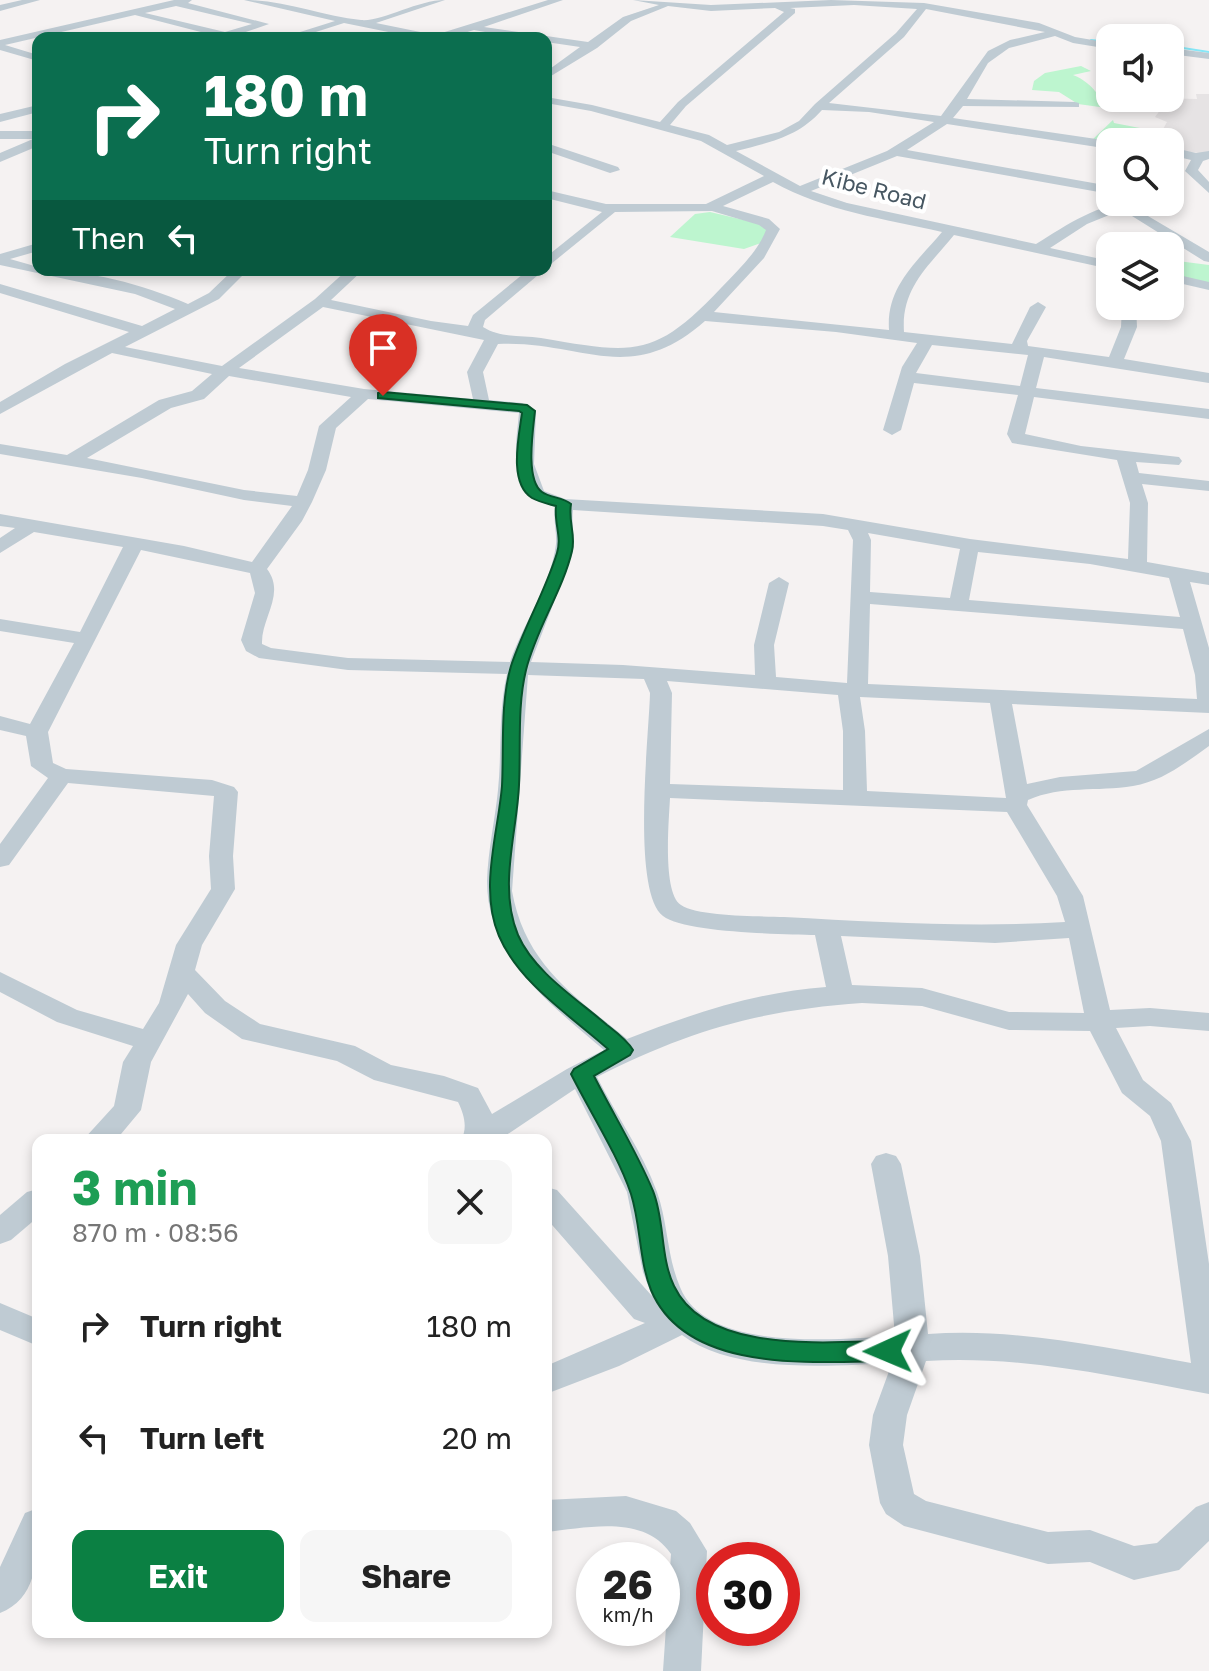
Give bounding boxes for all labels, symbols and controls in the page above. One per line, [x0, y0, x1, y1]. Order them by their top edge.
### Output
map controls [1096, 24, 1184, 320]
button: sound [1096, 24, 1184, 112]
text: 180 m [204, 61, 368, 128]
icon: right [72, 64, 176, 168]
button: search [1096, 128, 1184, 216]
text: Turn right [204, 129, 372, 172]
street label: Kibe Road [819, 162, 929, 215]
icon: left [161, 216, 205, 260]
text: Then [72, 220, 145, 256]
button: layers [1096, 232, 1184, 320]
pin [349, 314, 417, 396]
icon: arrive [361, 326, 405, 370]
text: 3 min [72, 1158, 197, 1216]
button: close [428, 1160, 512, 1244]
text: 870 m · 08:56 [72, 1217, 239, 1248]
icon: right [72, 1304, 116, 1348]
text: Turn right [140, 1308, 282, 1344]
text: 180 m [427, 1308, 512, 1344]
position arrow [846, 1309, 930, 1393]
icon: left [72, 1416, 116, 1460]
text: Turn left [140, 1420, 265, 1456]
text: 20 m [442, 1420, 512, 1456]
button: Exit [72, 1530, 284, 1622]
button: Share [300, 1530, 512, 1622]
speed limit sign: 30 [696, 1542, 800, 1646]
text: 26 [603, 1560, 653, 1608]
text: km/h [603, 1602, 653, 1626]

